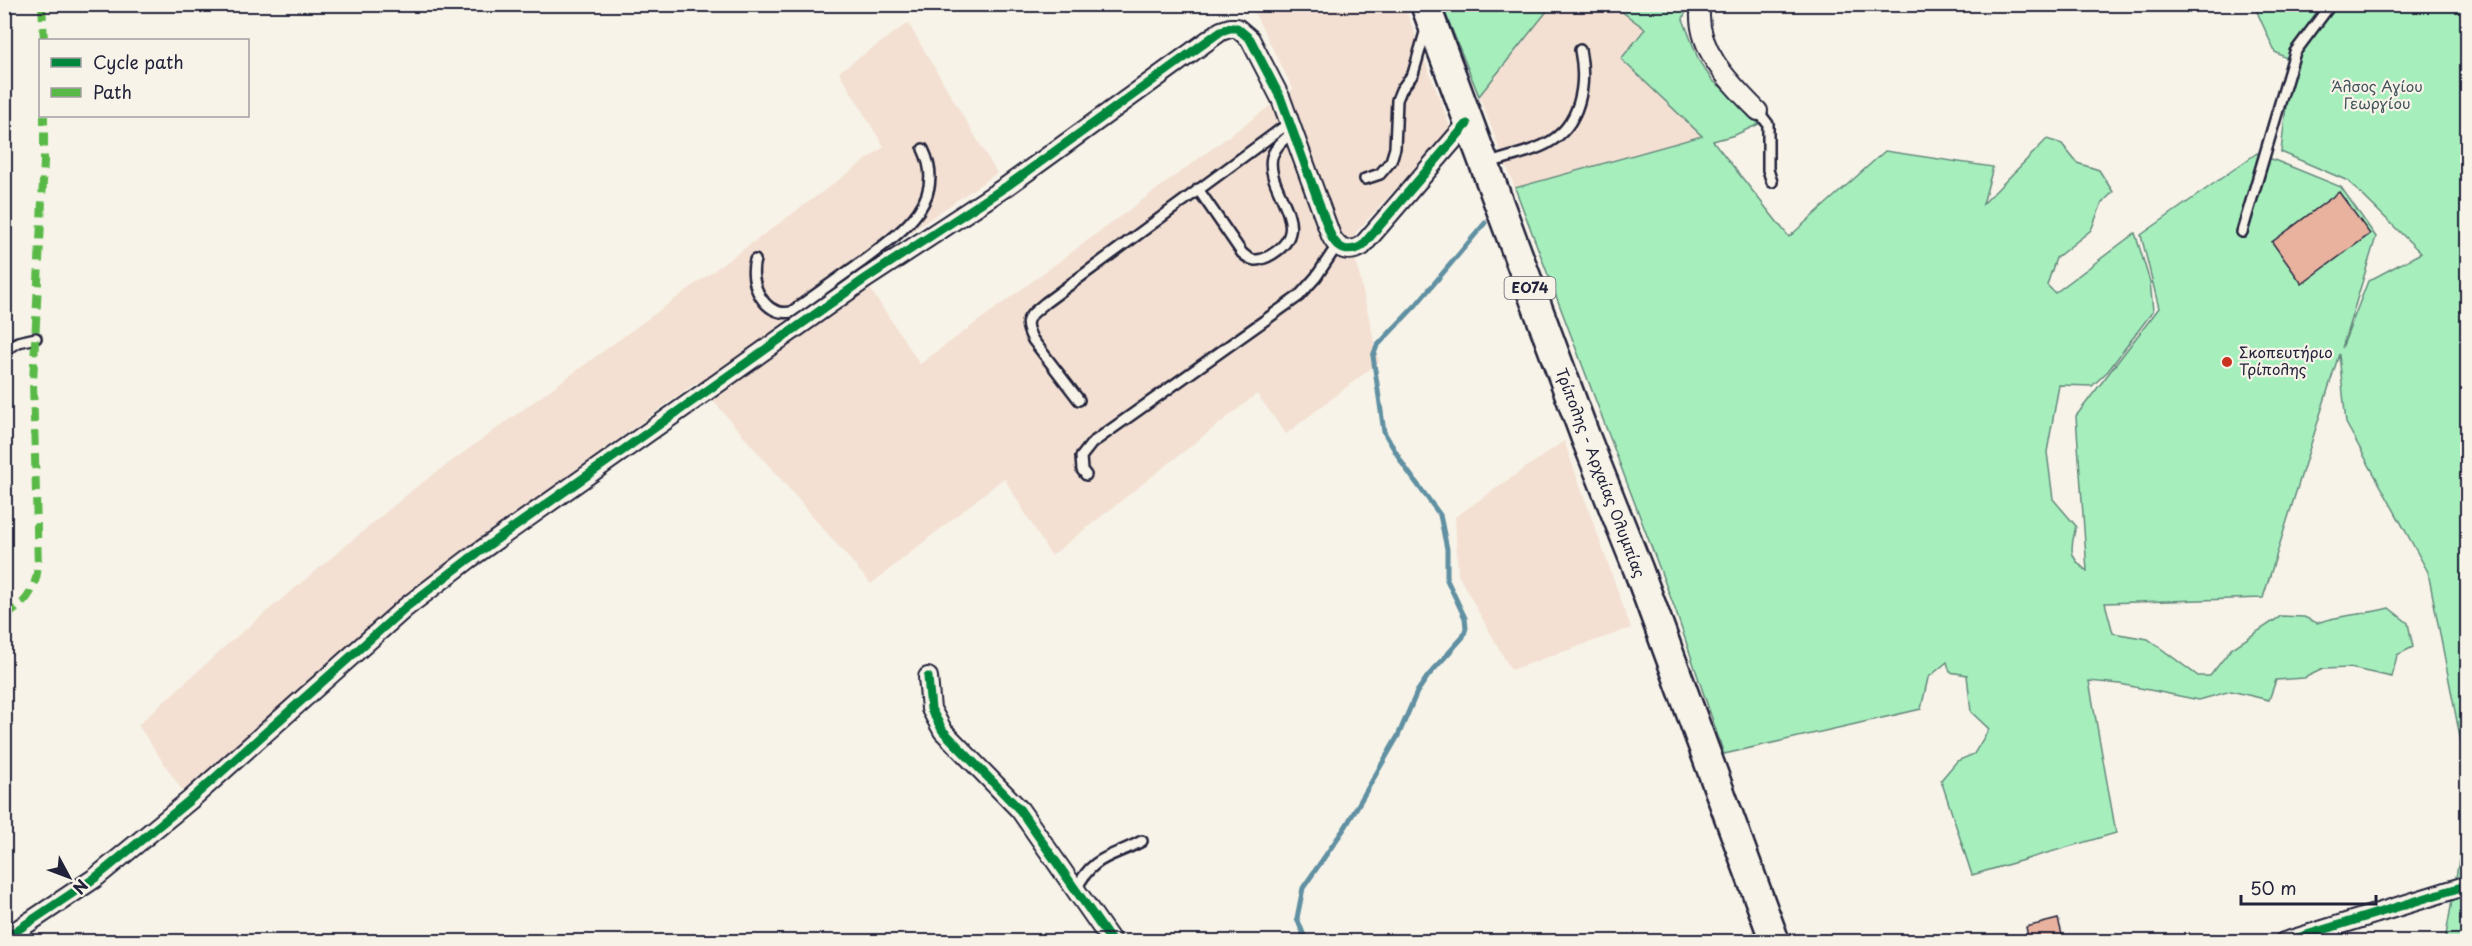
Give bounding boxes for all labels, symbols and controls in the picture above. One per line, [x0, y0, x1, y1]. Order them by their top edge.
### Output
legend [39, 39, 249, 117]
text: Cycle path [93, 48, 184, 75]
park label: Άλσος Αγίου Γεωργίου [2331, 74, 2423, 114]
text: Path [93, 78, 132, 105]
road number: ΕΟ74 [1504, 277, 1556, 299]
place label: Σκοπευτήριο Τρίπολης [2239, 340, 2333, 380]
marker: Σκοπευτήριο Τρίπολης [2220, 355, 2234, 369]
street label: Τρίπολης - Αρχαίας Ολυμπίας [1551, 364, 1652, 581]
north arrow [39, 847, 99, 907]
scale bar [2241, 868, 2376, 906]
text: 50 m [2250, 874, 2297, 901]
text: N [68, 875, 94, 900]

